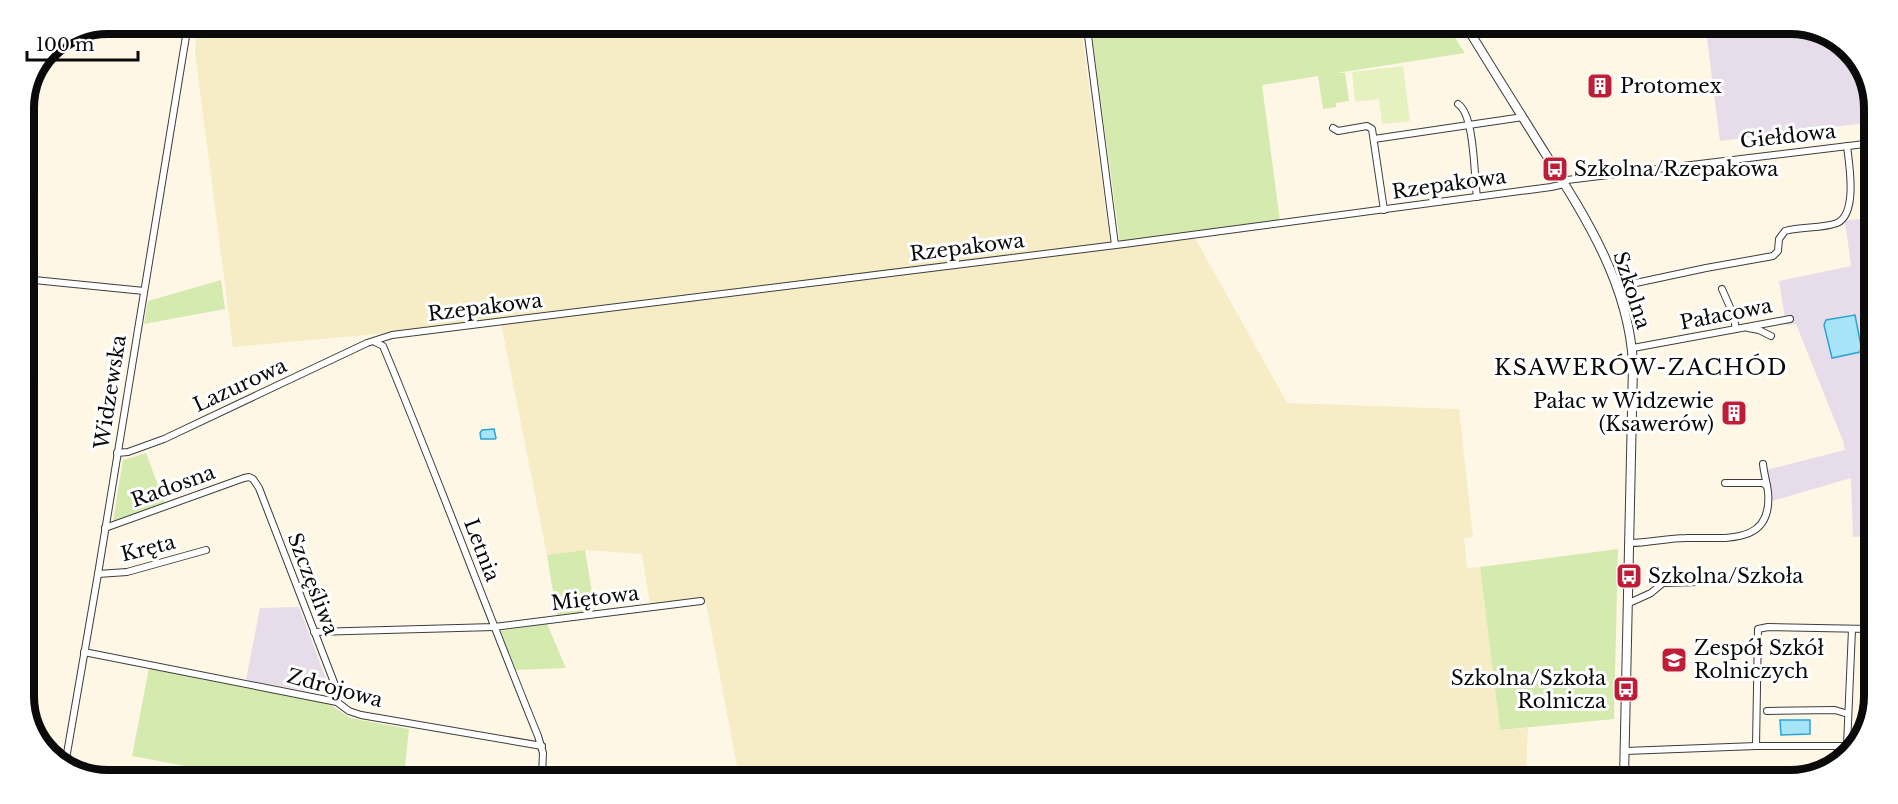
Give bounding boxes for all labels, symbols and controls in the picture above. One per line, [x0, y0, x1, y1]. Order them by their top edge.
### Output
scale bar [27, 24, 138, 62]
text: 100 m [36, 34, 94, 56]
building icon: Protomex [1585, 71, 1615, 101]
place label: Protomex [1620, 74, 1722, 98]
street label: Giełdowa [1739, 119, 1838, 153]
bus stop icon: Szkolna/Rzepakowa [1540, 154, 1570, 184]
place label: Szkolna/Rzepakowa [1574, 157, 1779, 181]
street label: Rzepakowa [1390, 164, 1509, 204]
street label: Rzepakowa [908, 228, 1027, 266]
street label: Szkolna [1608, 248, 1656, 333]
street label: Rzepakowa [426, 288, 545, 326]
street label: Pałacowa [1678, 293, 1775, 335]
street label: Widzewska [89, 332, 131, 452]
street label: Lazurowa [190, 353, 291, 417]
district label: KSAWERÓW-ZACHÓD [1494, 353, 1788, 381]
place label: Pałac w Widzewie (Ksawerów) [1533, 389, 1714, 436]
building icon: Pałac w Widzewie (Ksawerów) [1719, 398, 1749, 428]
street label: Radosna [128, 459, 219, 512]
street label: Letnia [459, 515, 505, 586]
street label: Kręta [118, 529, 178, 566]
street label: Szczęśliwa [283, 530, 344, 639]
bus stop icon: Szkolna/Szkoła [1614, 561, 1644, 591]
place label: Szkolna/Szkoła [1648, 564, 1804, 588]
street label: Miętowa [550, 581, 641, 615]
place label: Zespół Szkół Rolniczych [1694, 636, 1824, 683]
school or university icon: Zespół Szkół Rolniczych [1659, 645, 1689, 675]
street label: Zdrojowa [285, 664, 386, 713]
place label: Szkolna/Szkoła Rolnicza [1451, 666, 1607, 713]
bus stop icon: Szkolna/Szkoła Rolnicza [1611, 674, 1641, 704]

